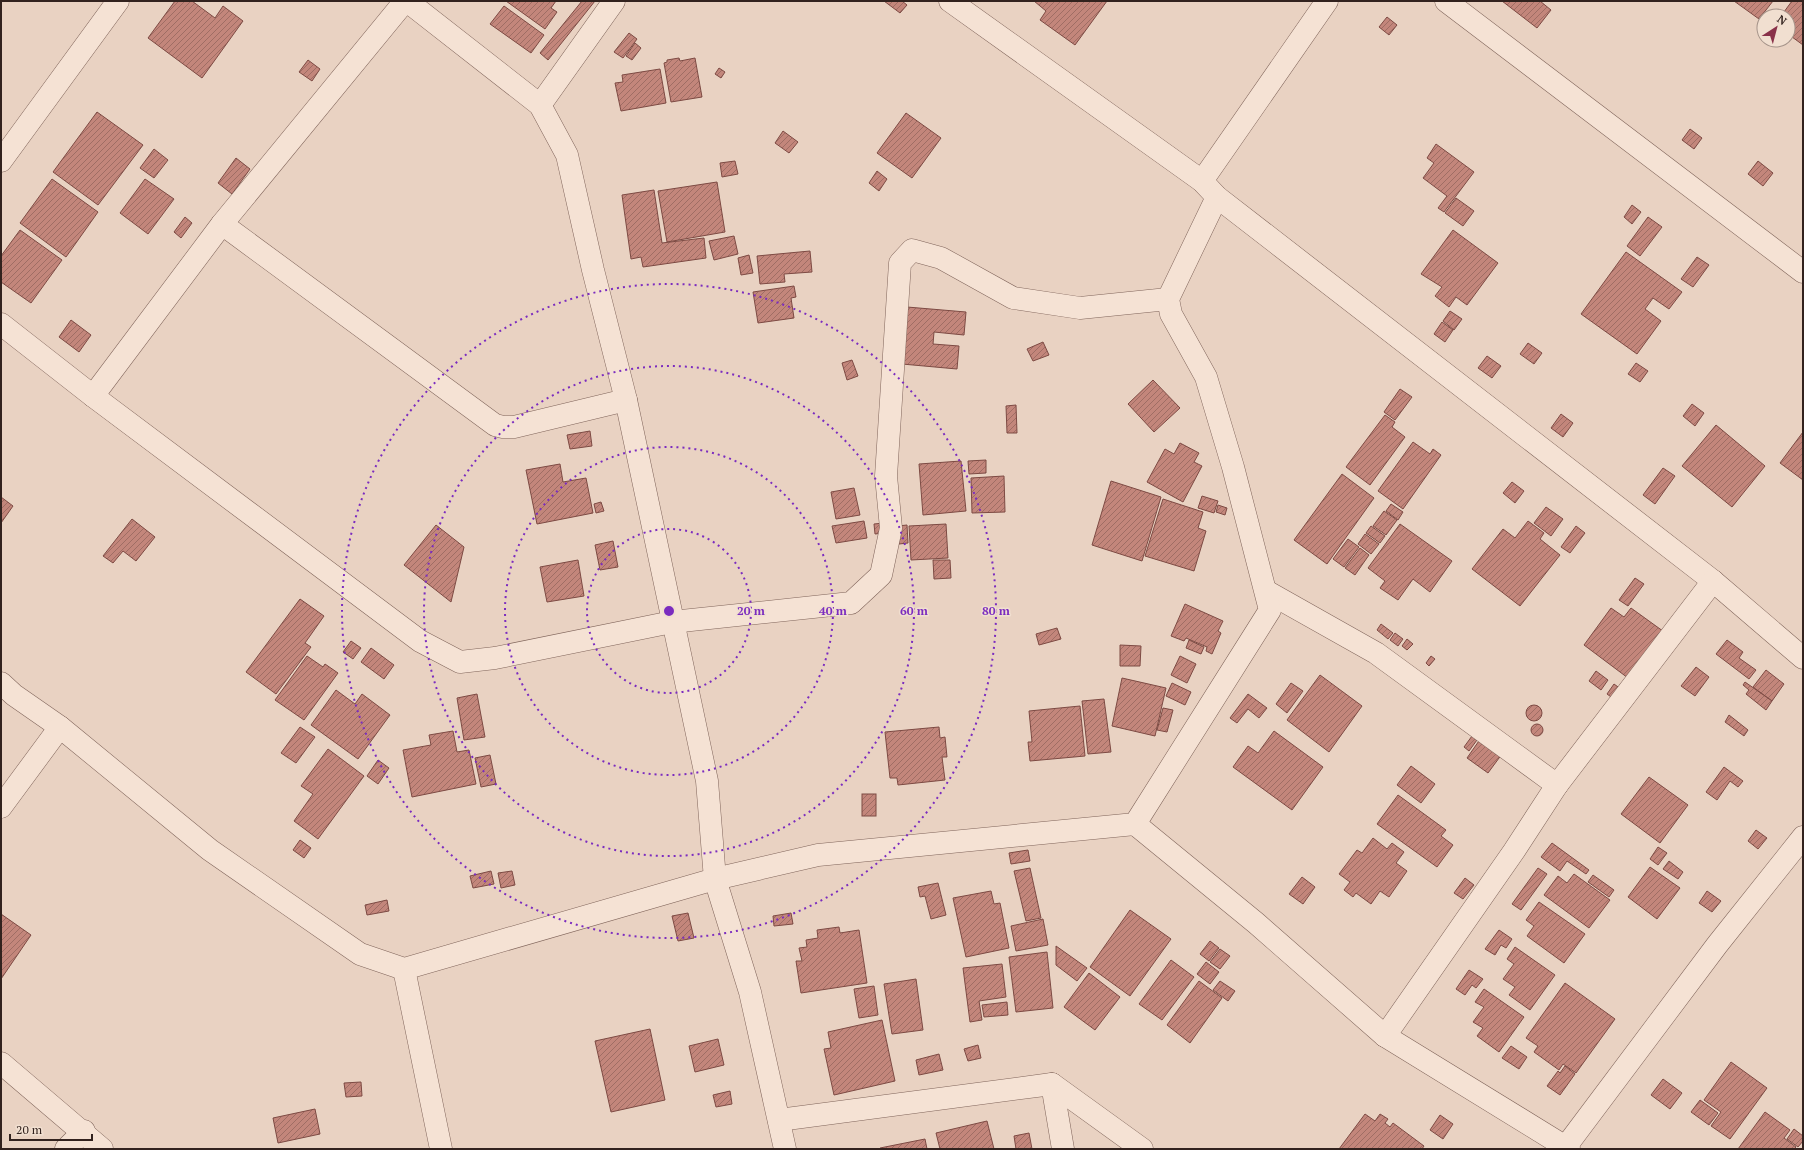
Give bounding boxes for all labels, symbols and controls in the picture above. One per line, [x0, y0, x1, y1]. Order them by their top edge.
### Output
north arrow [1756, 8, 1796, 48]
text: N [1774, 12, 1790, 28]
text: 20 m [737, 603, 765, 618]
text: 40 m [819, 603, 847, 618]
text: 60 m [900, 603, 928, 618]
text: 80 m [982, 603, 1010, 618]
centre of rings [662, 604, 676, 618]
scale bar [10, 1116, 92, 1142]
text: 20 m [16, 1122, 43, 1137]

